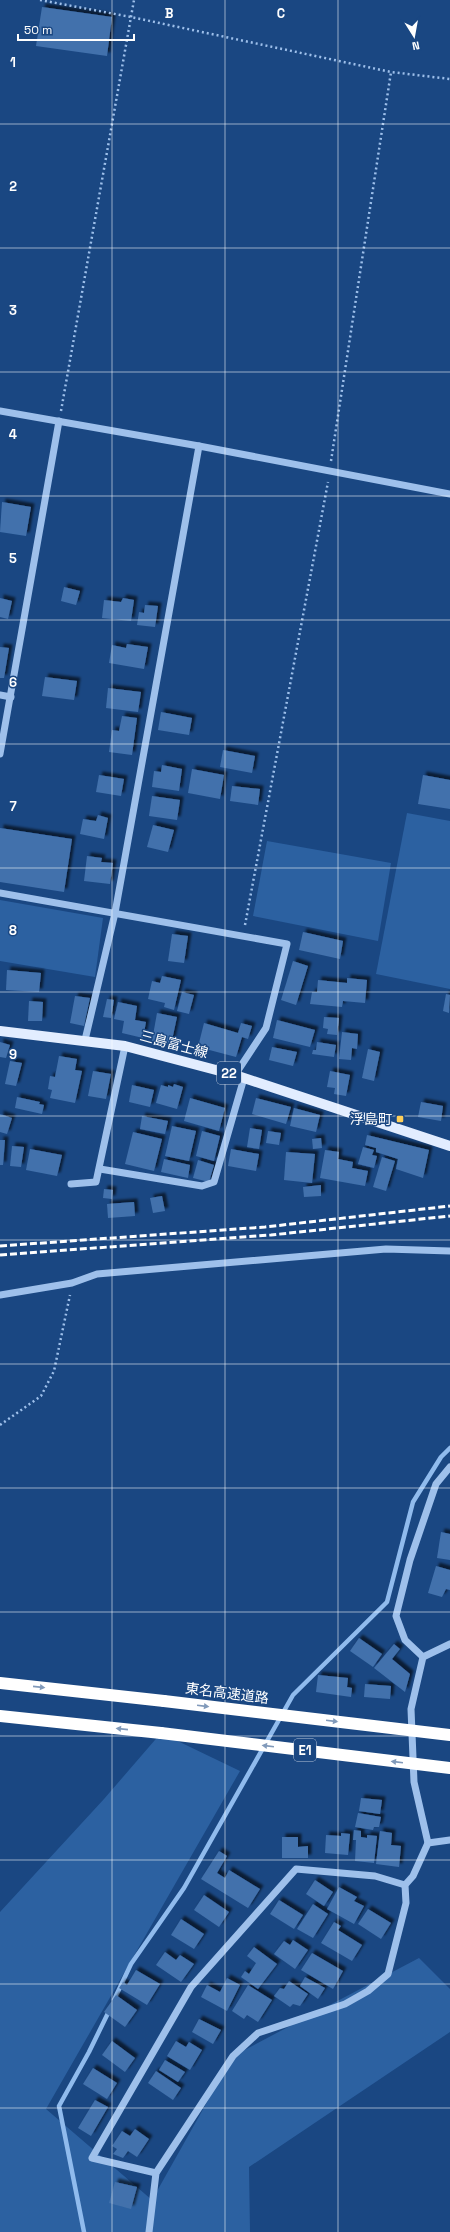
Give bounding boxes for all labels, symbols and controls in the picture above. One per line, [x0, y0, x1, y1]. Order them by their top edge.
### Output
text: B [165, 5, 174, 22]
text: C [277, 5, 285, 22]
scale bar [18, 16, 134, 42]
north arrow [394, 16, 434, 56]
text: 50 m [24, 22, 52, 38]
text: N [411, 38, 421, 53]
text: 1 [10, 54, 16, 71]
text: 2 [9, 178, 17, 195]
text: 3 [9, 302, 17, 319]
text: 4 [9, 426, 17, 443]
text: 5 [9, 550, 17, 567]
text: 6 [9, 674, 17, 691]
text: 7 [9, 798, 17, 815]
text: 8 [9, 922, 17, 939]
street label: 三島富士線 [138, 1026, 210, 1062]
text: 9 [9, 1046, 17, 1063]
road number: 22 [217, 1062, 241, 1084]
place label: 浮島町 [350, 1110, 392, 1128]
marker: 浮島町 [395, 1114, 405, 1124]
street label: 東名高速道路 [184, 1679, 270, 1707]
one-way arrow [33, 1684, 45, 1690]
one-way arrow [197, 1702, 209, 1709]
one-way arrow [326, 1718, 338, 1724]
one-way arrow [116, 1726, 128, 1732]
road number: E1 [294, 1739, 316, 1761]
one-way arrow [262, 1743, 274, 1749]
one-way arrow [391, 1758, 403, 1765]

